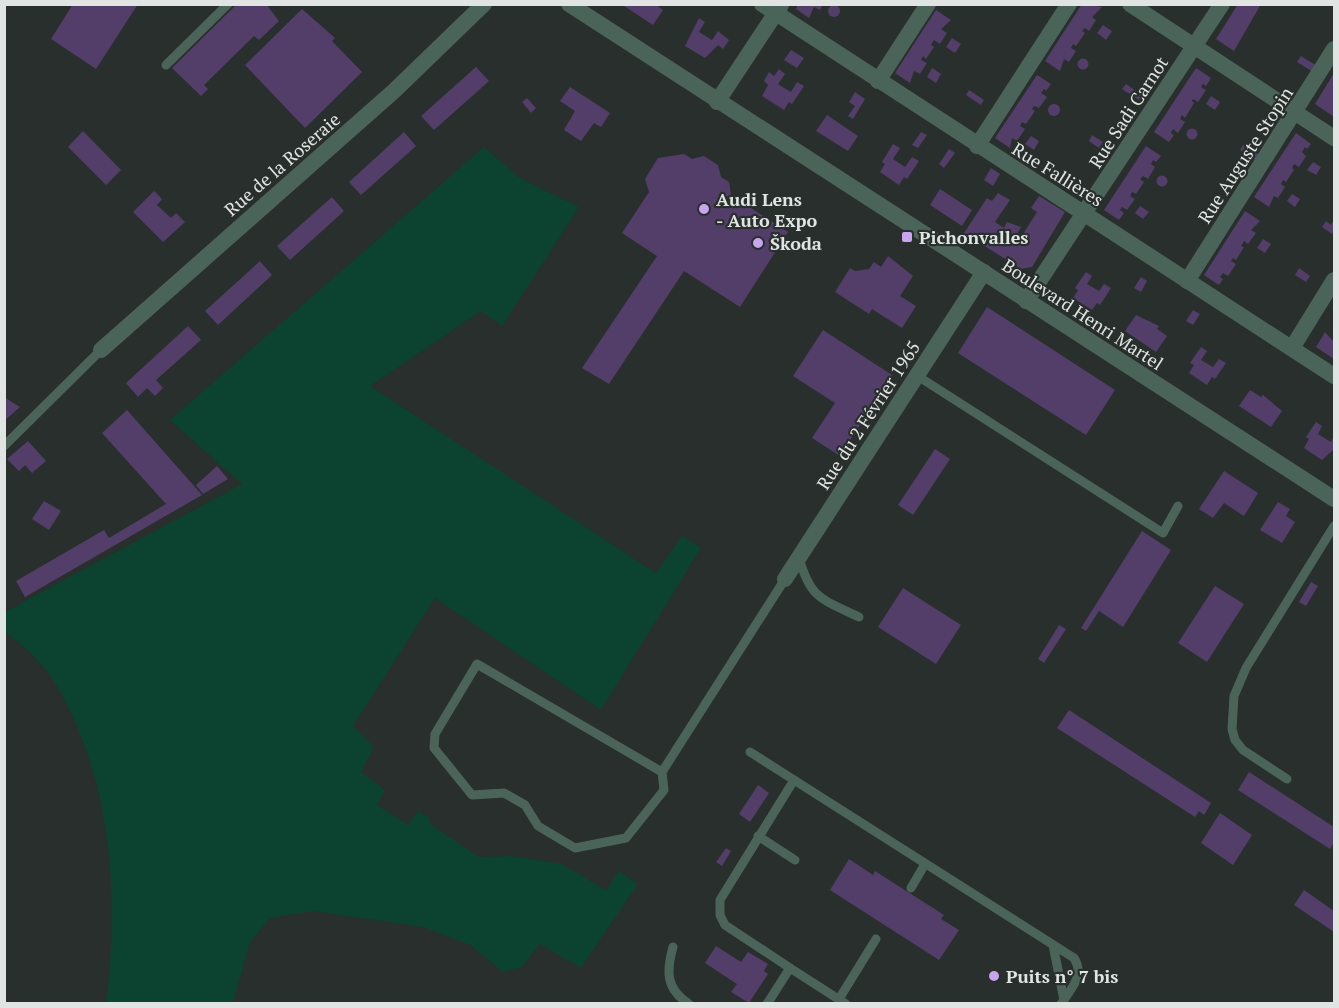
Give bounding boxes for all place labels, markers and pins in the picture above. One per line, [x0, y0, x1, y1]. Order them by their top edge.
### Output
place label: Audi Lens - Auto Expo [716, 187, 817, 232]
marker: Audi Lens - Auto Expo [697, 202, 711, 216]
place label: Pichonvalles [919, 225, 1029, 249]
marker: Pichonvalles [900, 230, 914, 244]
place label: Škoda [770, 231, 822, 255]
marker: Škoda [751, 236, 765, 250]
place label: Puits n° 7 bis [1006, 964, 1118, 988]
marker: Puits n° 7 bis [987, 969, 1001, 983]

